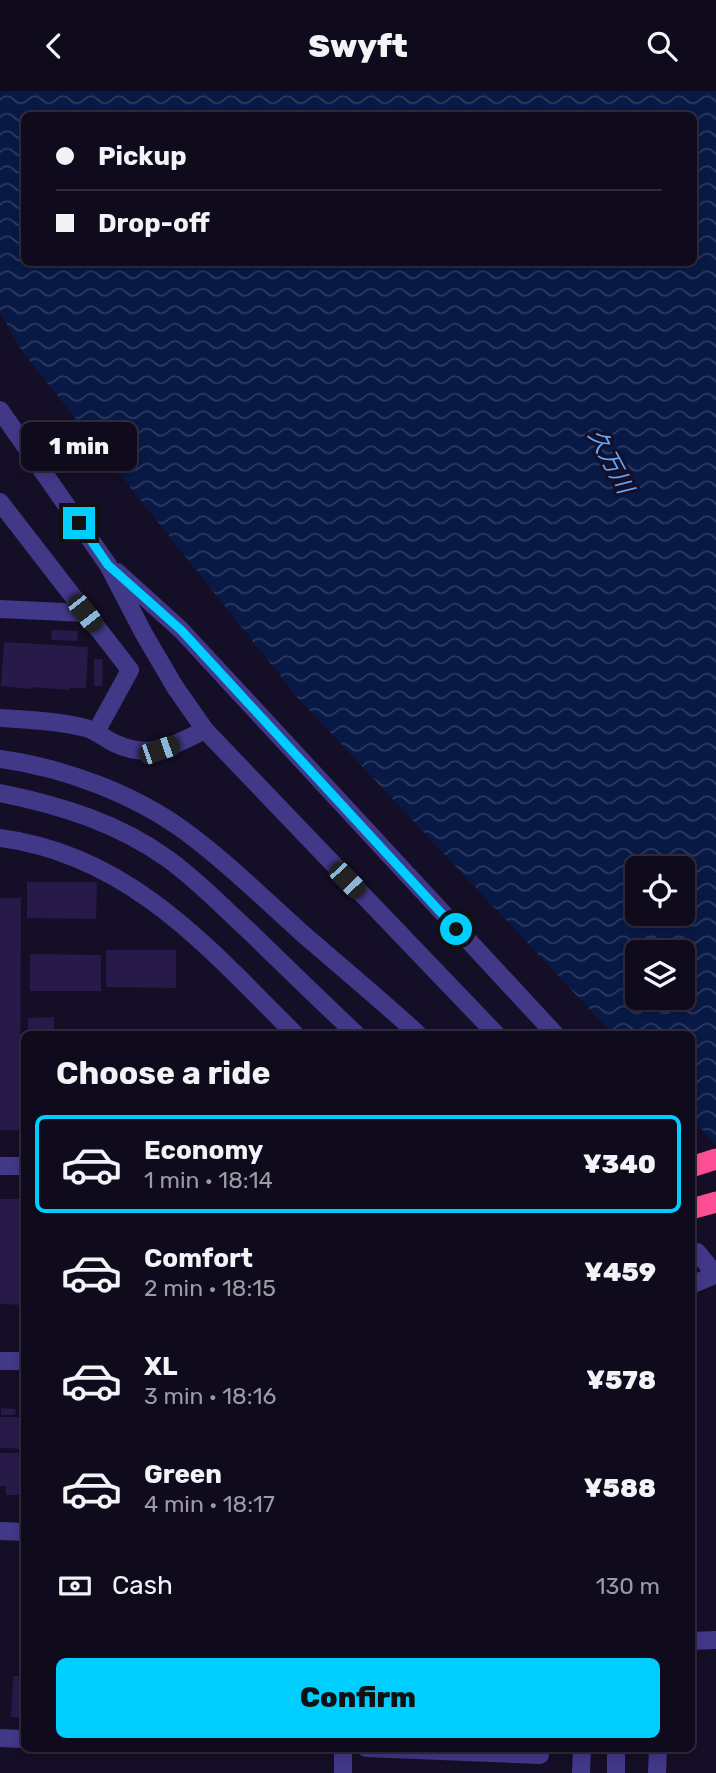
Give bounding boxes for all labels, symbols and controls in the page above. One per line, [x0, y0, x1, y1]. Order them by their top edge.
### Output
icon: back [35, 27, 73, 65]
text: Swyft [308, 27, 408, 65]
icon: search [643, 27, 681, 65]
text: Pickup [98, 141, 187, 172]
text: Drop-off [98, 208, 210, 239]
callout: 1 min [21, 421, 137, 471]
water label: 久万川 [582, 424, 641, 501]
text: 1 min [49, 432, 109, 460]
route end [63, 507, 95, 539]
car [64, 590, 107, 636]
car [136, 733, 183, 767]
map controls [625, 856, 695, 1010]
button: locate [625, 856, 695, 926]
car [325, 858, 370, 902]
route start [440, 913, 472, 945]
button: layers [625, 940, 695, 1010]
text: Choose a ride [56, 1054, 270, 1092]
icon: car [60, 1133, 123, 1196]
text: Economy [144, 1135, 263, 1166]
text: ¥340 [583, 1149, 656, 1180]
text: 1 min · 18:14 [144, 1166, 273, 1194]
icon: car [60, 1241, 123, 1304]
text: Comfort [144, 1243, 253, 1274]
text: ¥459 [584, 1257, 656, 1288]
text: 2 min · 18:15 [144, 1274, 276, 1302]
icon: car [60, 1349, 123, 1412]
text: XL [144, 1351, 177, 1382]
text: ¥578 [586, 1365, 656, 1396]
text: 3 min · 18:16 [144, 1382, 276, 1410]
icon: car [60, 1457, 123, 1520]
text: Green [144, 1459, 222, 1490]
text: ¥588 [584, 1473, 656, 1504]
text: 4 min · 18:17 [144, 1490, 275, 1518]
icon: cash [56, 1567, 94, 1605]
text: Cash [112, 1570, 173, 1601]
text: 130 m [596, 1572, 660, 1600]
button: Confirm [56, 1658, 660, 1738]

